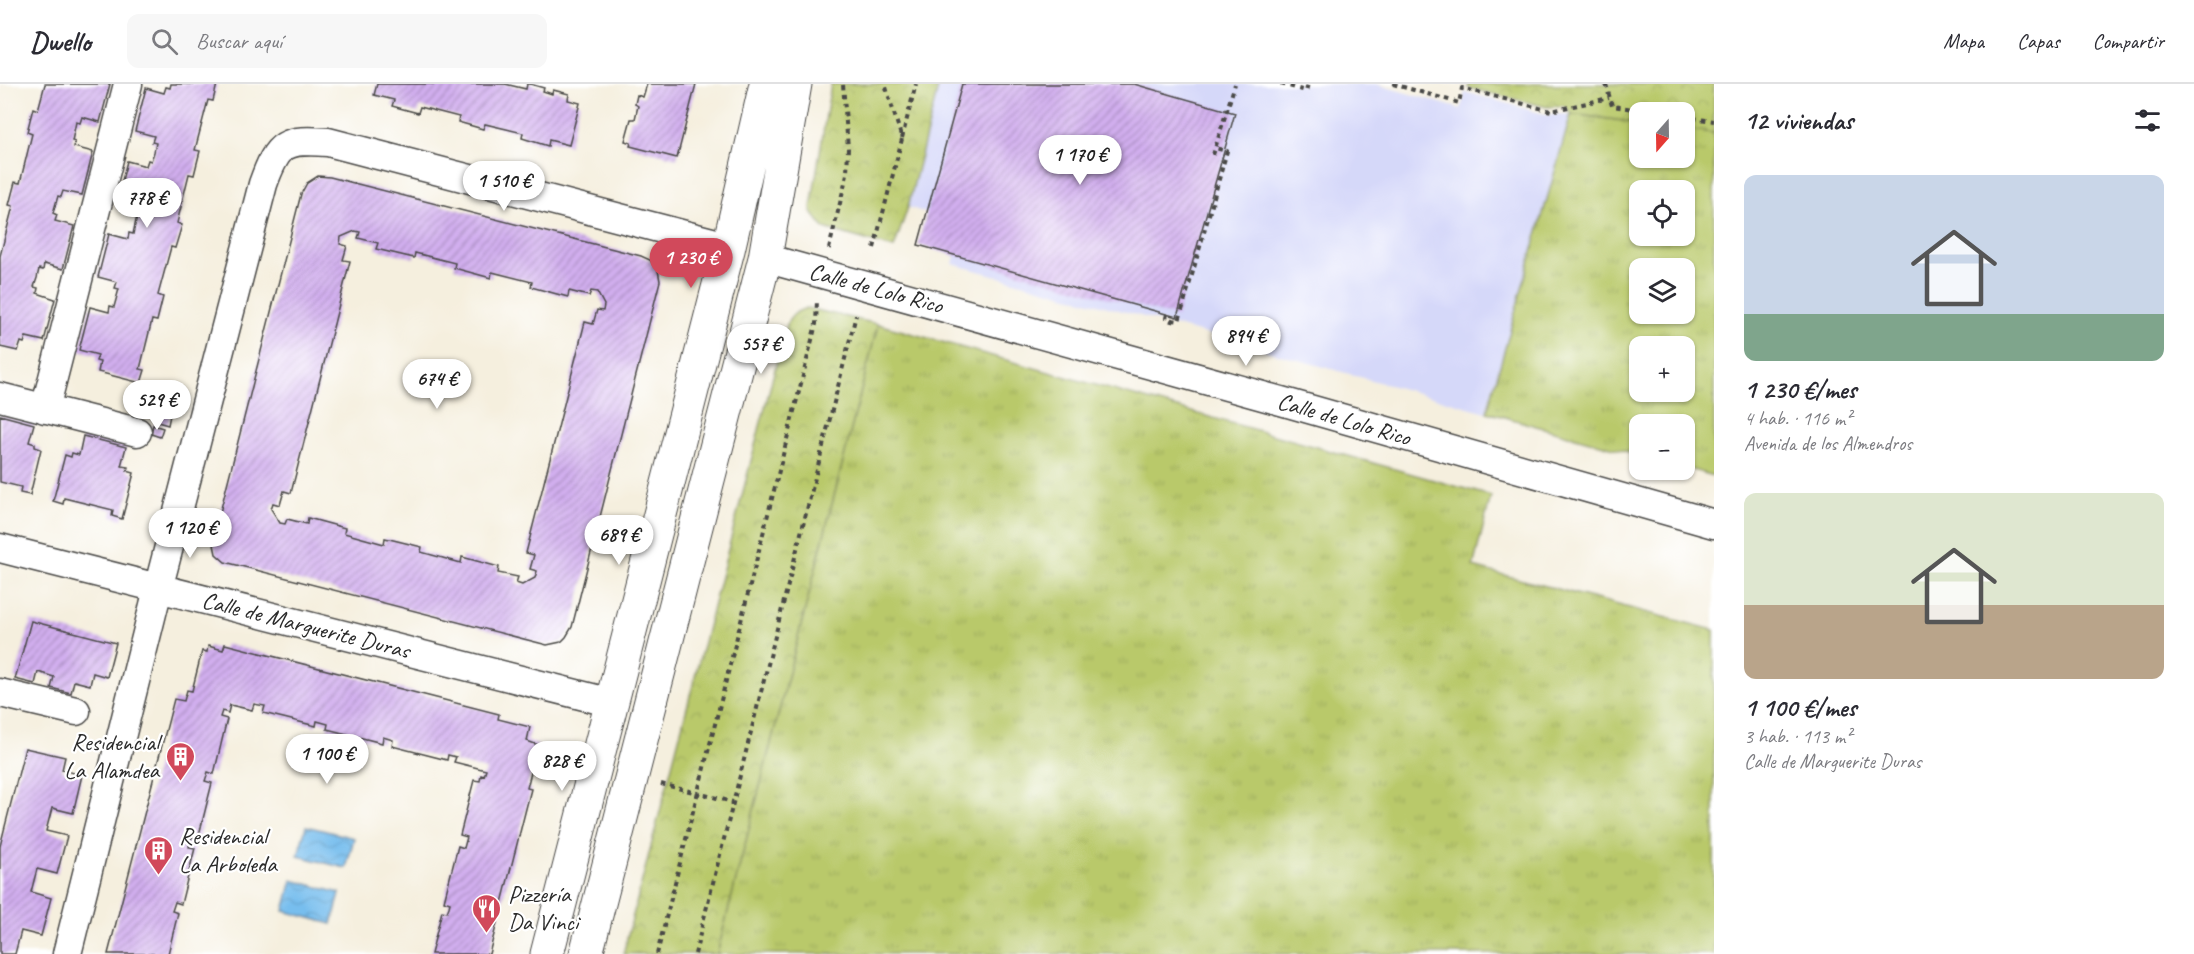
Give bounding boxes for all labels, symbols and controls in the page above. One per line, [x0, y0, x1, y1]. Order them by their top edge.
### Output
search box [127, 14, 547, 68]
text: Dwello [30, 24, 91, 59]
icon: search [148, 25, 181, 58]
text: Buscar aquí [196, 27, 282, 55]
text: Mapa [1943, 28, 1984, 54]
text: Capas [2017, 28, 2060, 54]
text: Compartir [2093, 28, 2164, 54]
north arrow [1629, 102, 1695, 168]
map controls [1629, 102, 1695, 480]
text: 12 viviendas [1744, 104, 1853, 137]
icon: filters [2131, 104, 2164, 137]
pin: 1 170 € [1025, 135, 1135, 186]
text: 1 170 € [1053, 142, 1107, 167]
pin: 1 510 € [449, 161, 559, 212]
text: 1 510 € [477, 168, 531, 193]
pin: 778 € [105, 178, 189, 229]
button: locate [1629, 180, 1695, 246]
text: 778 € [127, 185, 167, 210]
icon: home [1900, 214, 2008, 322]
pin: 1 230 € [636, 238, 746, 289]
text: 1 230 € [664, 245, 718, 270]
street label: Calle de Lolo Rico [806, 256, 947, 321]
button: layers [1629, 258, 1695, 324]
pin: 894 € [1204, 316, 1288, 367]
text: 894 € [1226, 323, 1266, 348]
pin: 557 € [719, 324, 803, 375]
text: 557 € [741, 331, 781, 356]
button: + [1629, 336, 1695, 402]
pin: 674 € [395, 359, 479, 410]
text: 674 € [416, 366, 458, 391]
text: 1 230 €/mes [1744, 373, 1856, 406]
pin: 529 € [115, 380, 199, 431]
street label: Calle de Lolo Rico [1274, 386, 1415, 453]
text: 529 € [137, 387, 177, 412]
text: 4 hab. · 116 m² [1744, 406, 1851, 431]
button: − [1629, 414, 1695, 480]
text: Avenida de los Almendros [1744, 431, 1912, 456]
pin: 1 120 € [135, 508, 245, 559]
text: 1 120 € [163, 515, 217, 540]
pin: 689 € [577, 515, 661, 566]
text: 689 € [598, 522, 640, 547]
icon: home [1900, 532, 2008, 640]
street label: Calle de Marguerite Duras [199, 585, 415, 666]
text: 1 100 €/mes [1744, 691, 1856, 724]
text: 3 hab. · 113 m² [1744, 724, 1851, 749]
place label: Residencial La Alamdea [64, 727, 163, 785]
pin: 1 100 € [272, 734, 382, 785]
building icon: Residencial La Alamdea [164, 740, 196, 782]
text: 1 100 € [300, 741, 354, 766]
pin: 828 € [520, 741, 604, 792]
text: 828 € [542, 748, 582, 773]
text: Calle de Marguerite Duras [1744, 749, 1921, 774]
place label: Residencial La Arboleda [179, 821, 278, 879]
building icon: Residencial La Arboleda [142, 834, 174, 876]
place label: Pizzería Da Vinci [508, 879, 582, 937]
restaurant icon: Pizzería Da Vinci [471, 892, 503, 934]

